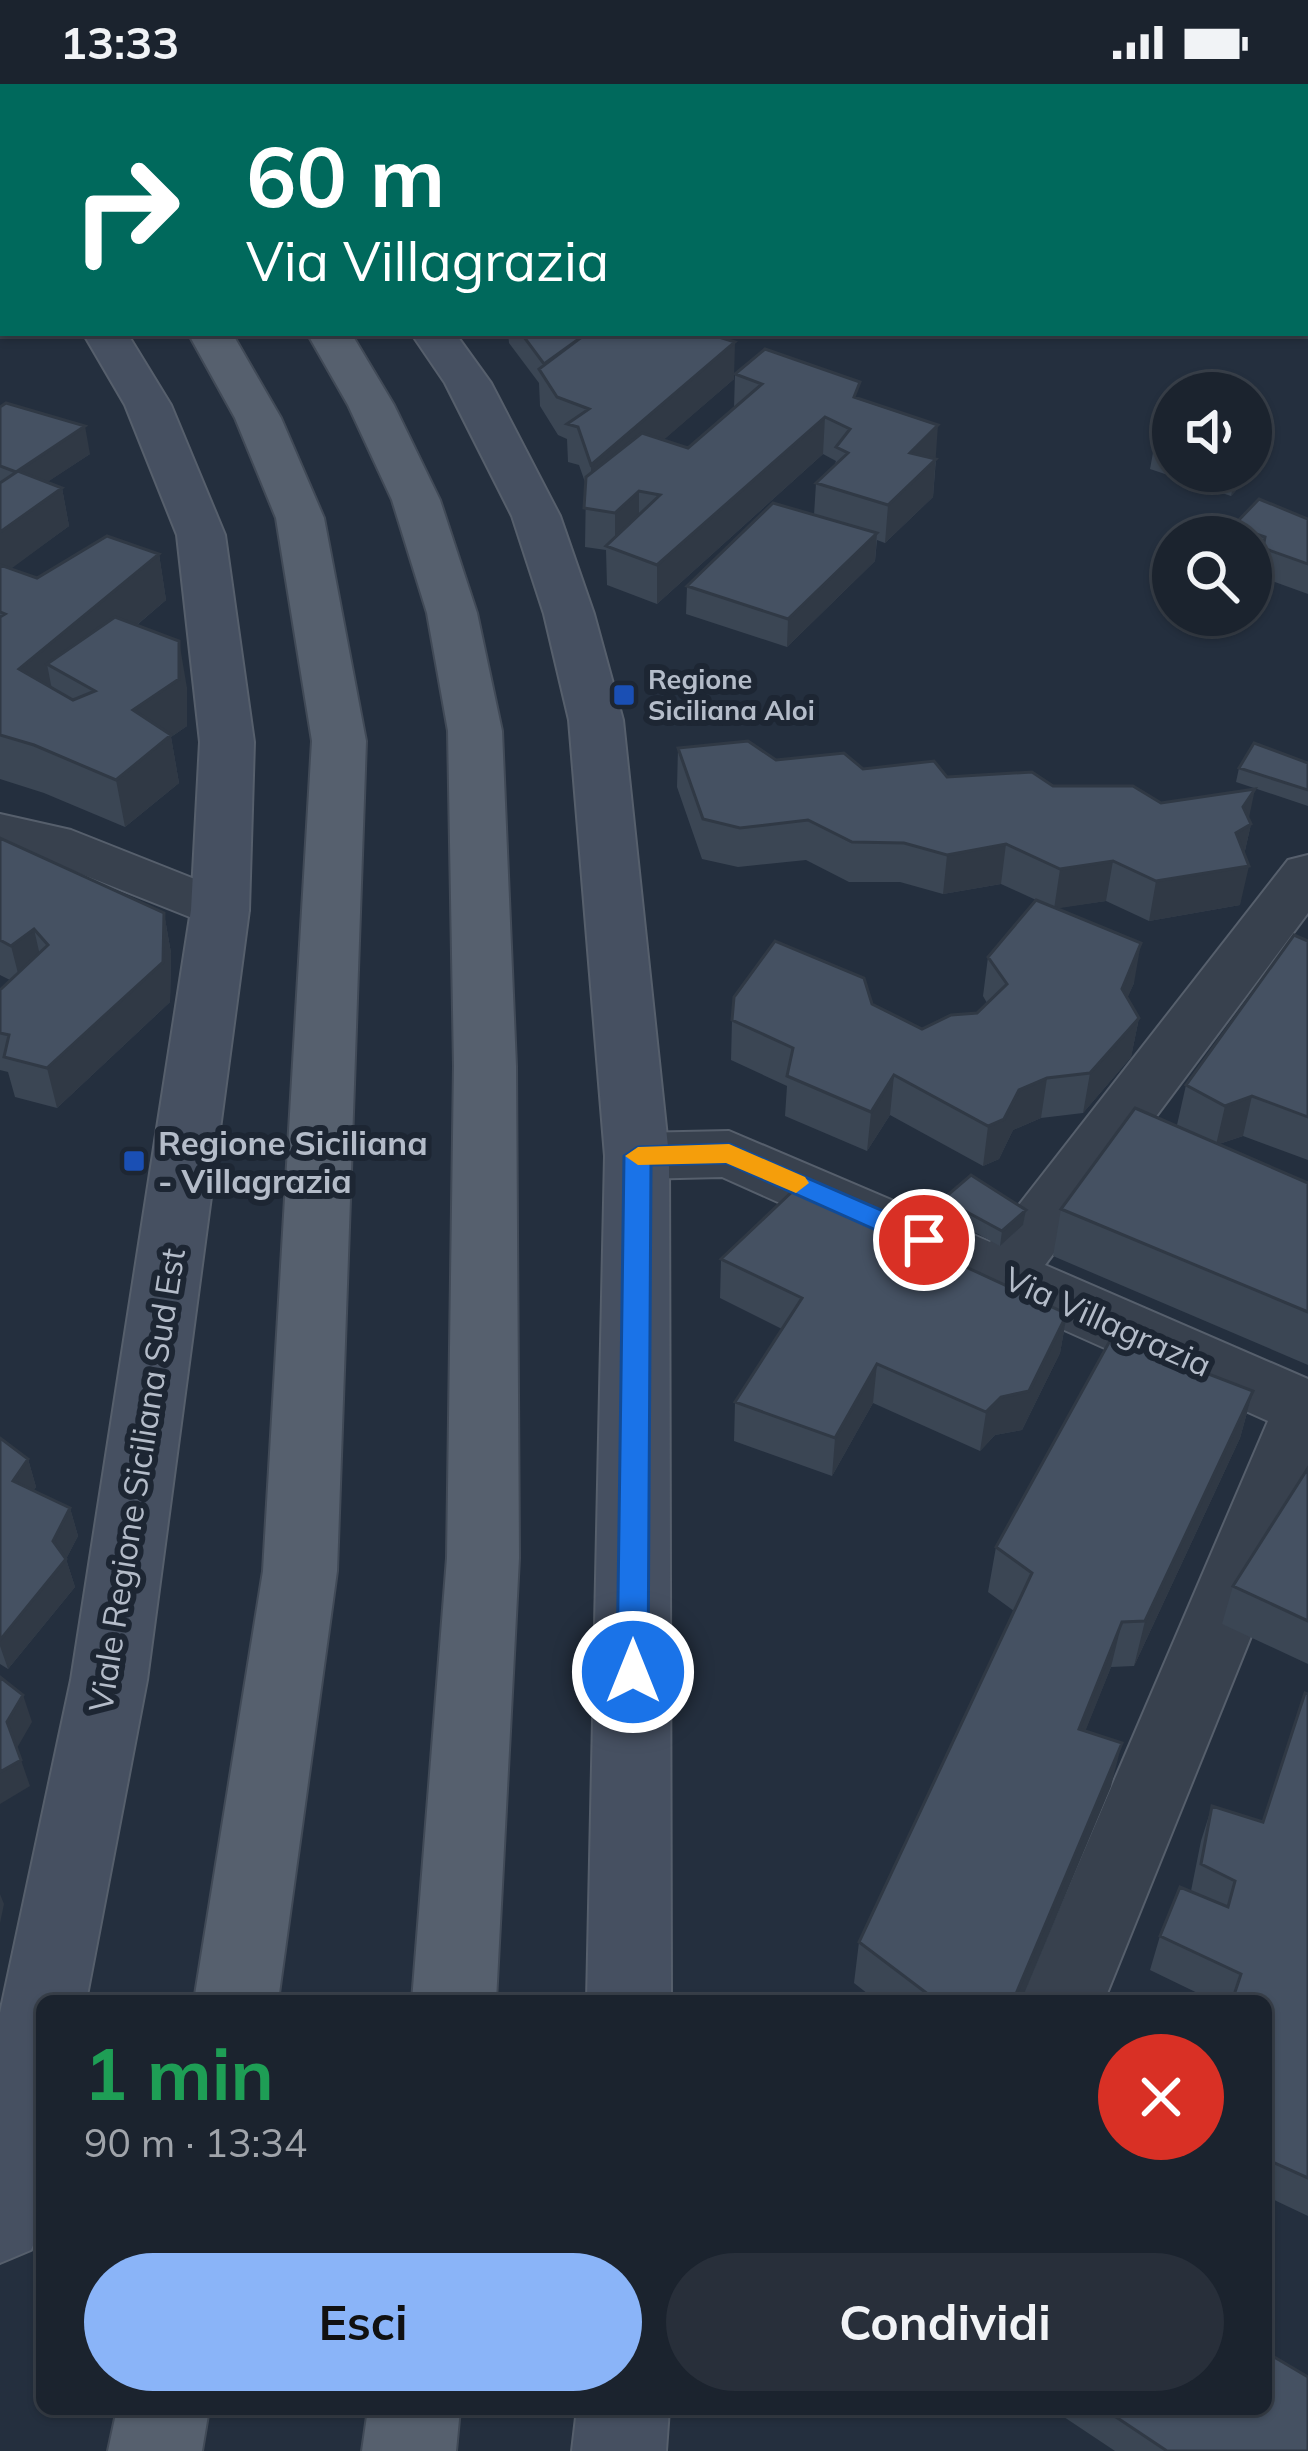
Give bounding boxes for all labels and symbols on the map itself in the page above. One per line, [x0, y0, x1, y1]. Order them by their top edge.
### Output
place label: Regione Siciliana Aloi [648, 662, 815, 727]
marker: Regione Siciliana Aloi [611, 682, 637, 708]
place label: Regione Siciliana - Villagrazia [158, 1122, 428, 1201]
marker: Regione Siciliana - Villagrazia [121, 1148, 147, 1174]
pin [873, 1189, 975, 1291]
street label: Viale Regione Siciliana Sud Est [79, 1245, 193, 1715]
street label: Via Villagrazia [998, 1257, 1218, 1385]
position arrow [570, 1609, 696, 1735]

